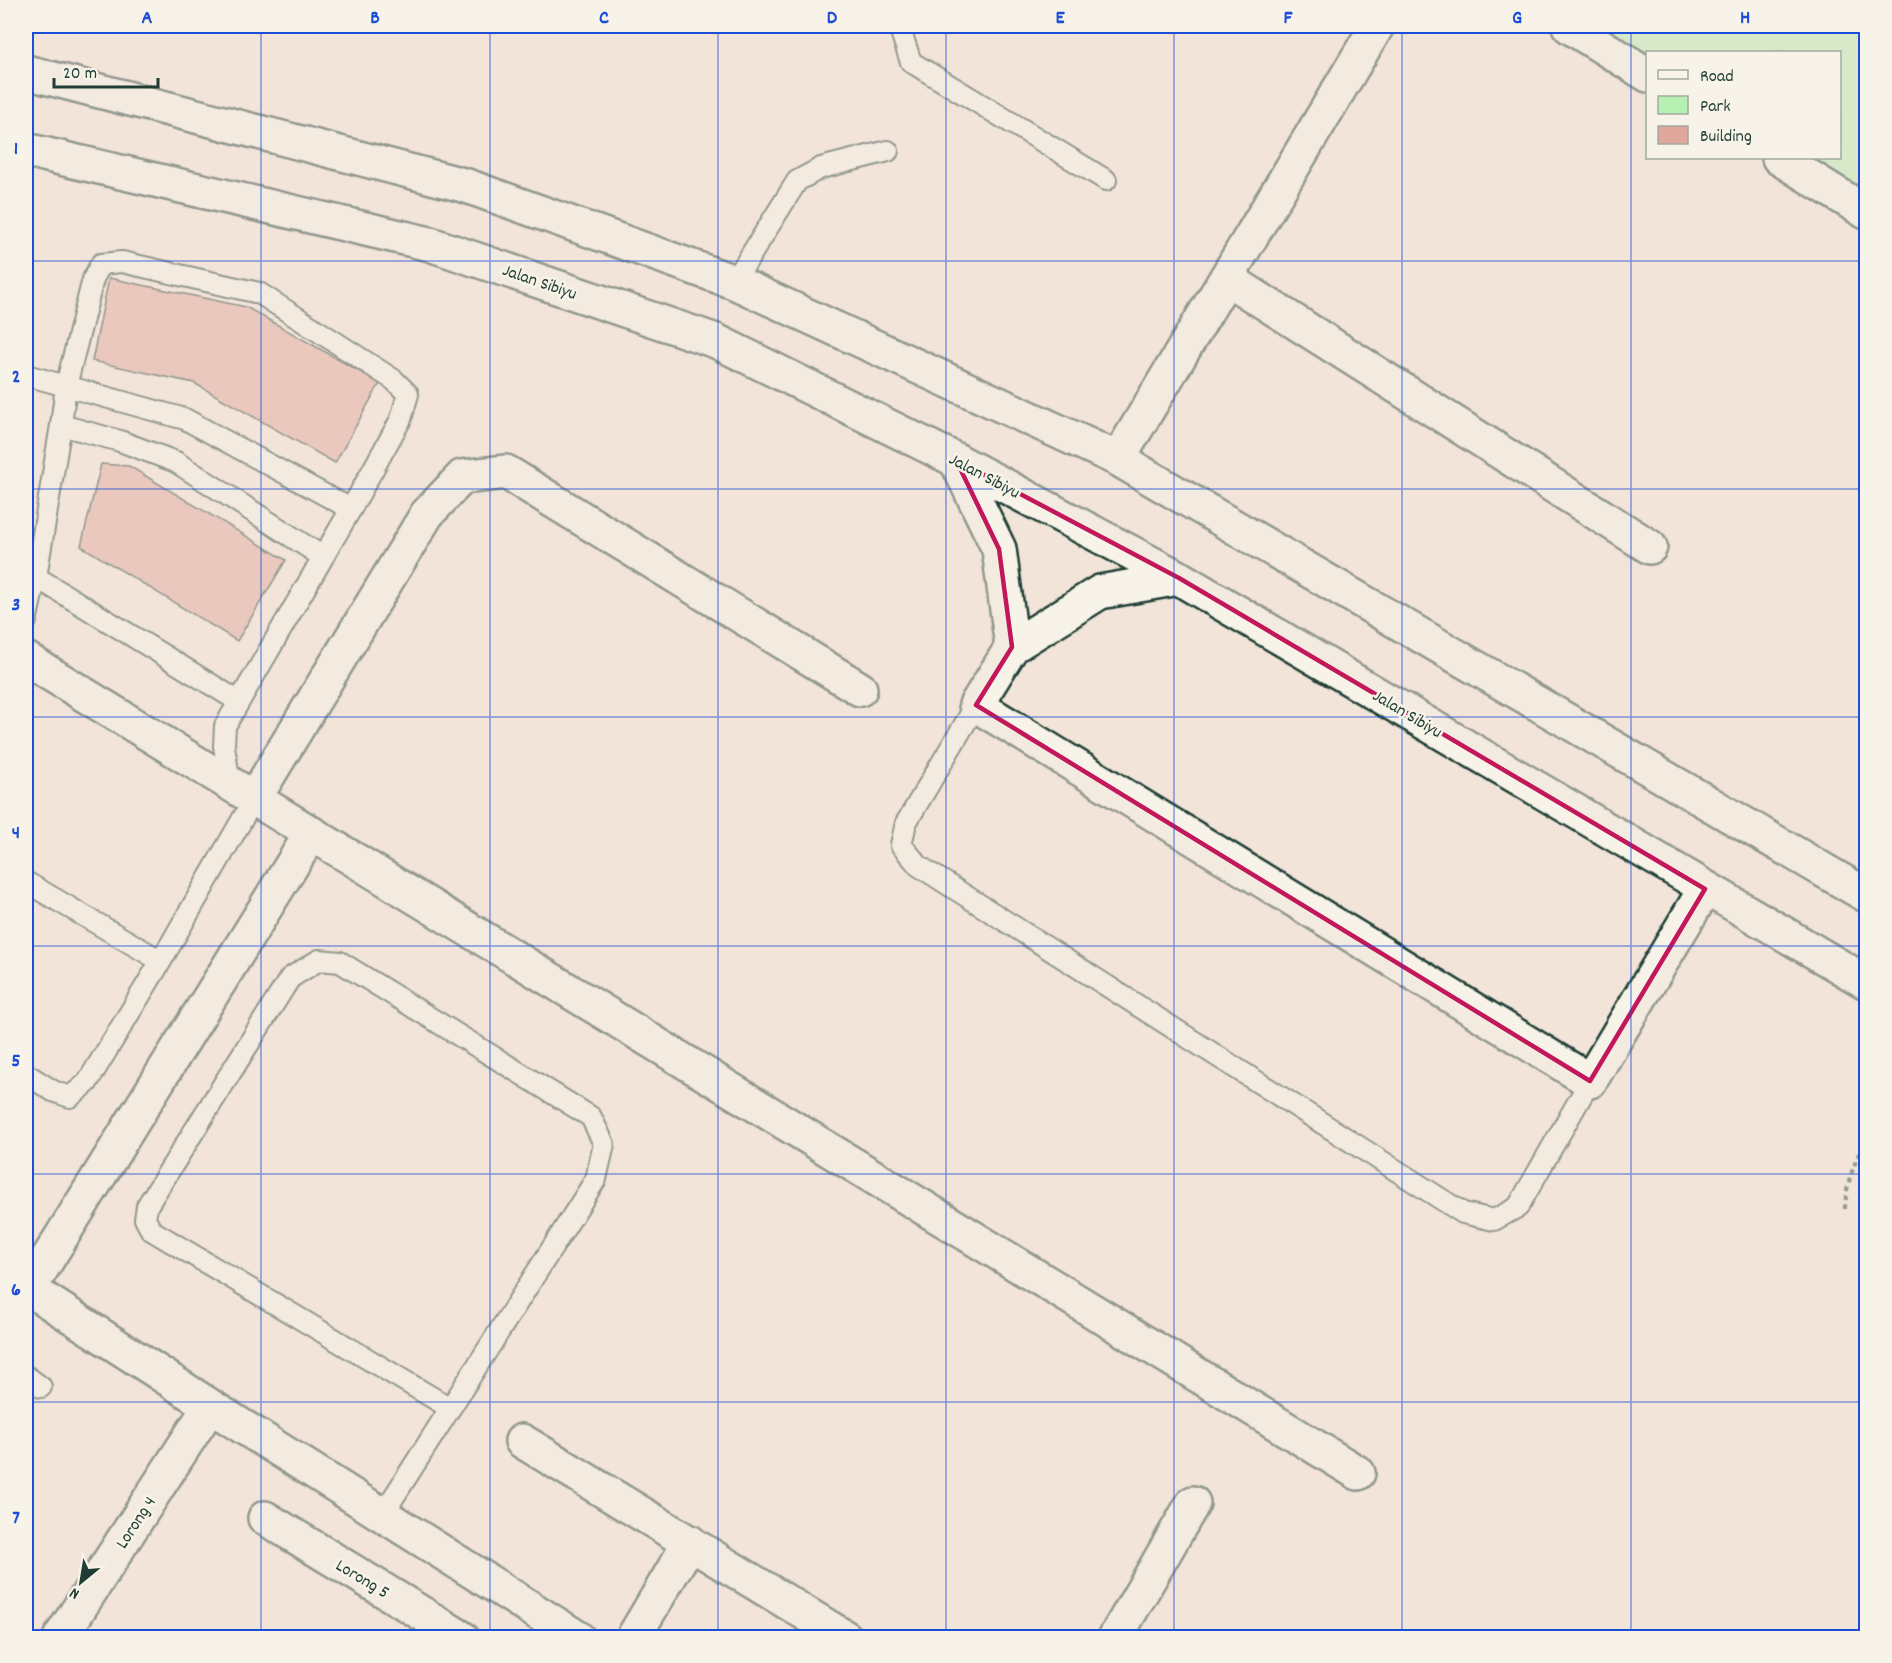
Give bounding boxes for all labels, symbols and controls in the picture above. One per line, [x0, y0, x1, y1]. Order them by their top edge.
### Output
text: A [142, 5, 153, 33]
text: B [370, 5, 380, 33]
text: C [599, 5, 609, 33]
text: D [827, 5, 838, 33]
text: E [1055, 5, 1065, 33]
text: F [1284, 5, 1294, 33]
text: G [1512, 5, 1522, 33]
text: H [1740, 5, 1750, 33]
scale bar [54, 51, 158, 89]
legend [1646, 51, 1841, 159]
text: 20 m [63, 62, 97, 87]
text: Road [1700, 65, 1734, 90]
text: Park [1700, 95, 1731, 120]
text: Building [1700, 125, 1752, 150]
text: 1 [14, 136, 18, 164]
street label: Jalan Sibiyu [498, 259, 580, 308]
text: 2 [12, 364, 20, 392]
street label: Jalan Sibiyu [944, 448, 1024, 506]
text: 3 [12, 592, 20, 620]
street label: Jalan Sibiyu [1367, 684, 1446, 746]
text: 4 [12, 820, 20, 848]
text: 5 [11, 1048, 21, 1076]
text: 6 [11, 1277, 21, 1305]
street label: Lorong 4 [111, 1492, 163, 1554]
text: 7 [12, 1505, 20, 1533]
north arrow [51, 1552, 111, 1612]
street label: Lorong 5 [330, 1554, 393, 1606]
text: N [65, 1581, 84, 1605]

